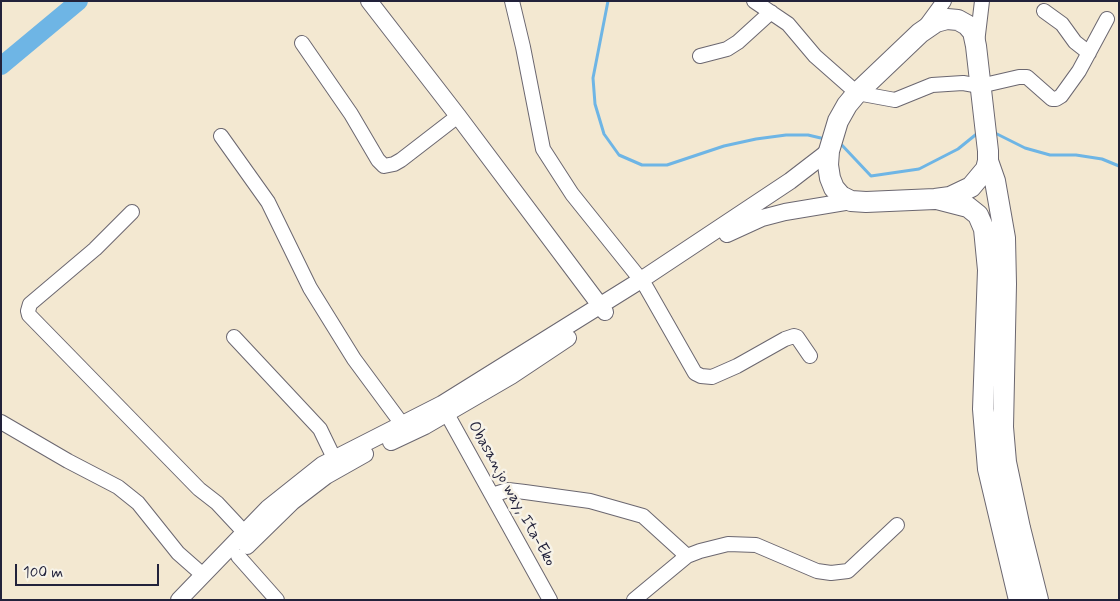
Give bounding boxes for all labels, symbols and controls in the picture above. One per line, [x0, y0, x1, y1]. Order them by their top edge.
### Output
street label: Obasanjo way, Ita-Eko [463, 418, 559, 570]
scale bar [18, 554, 161, 586]
text: 100 m [23, 563, 63, 583]

